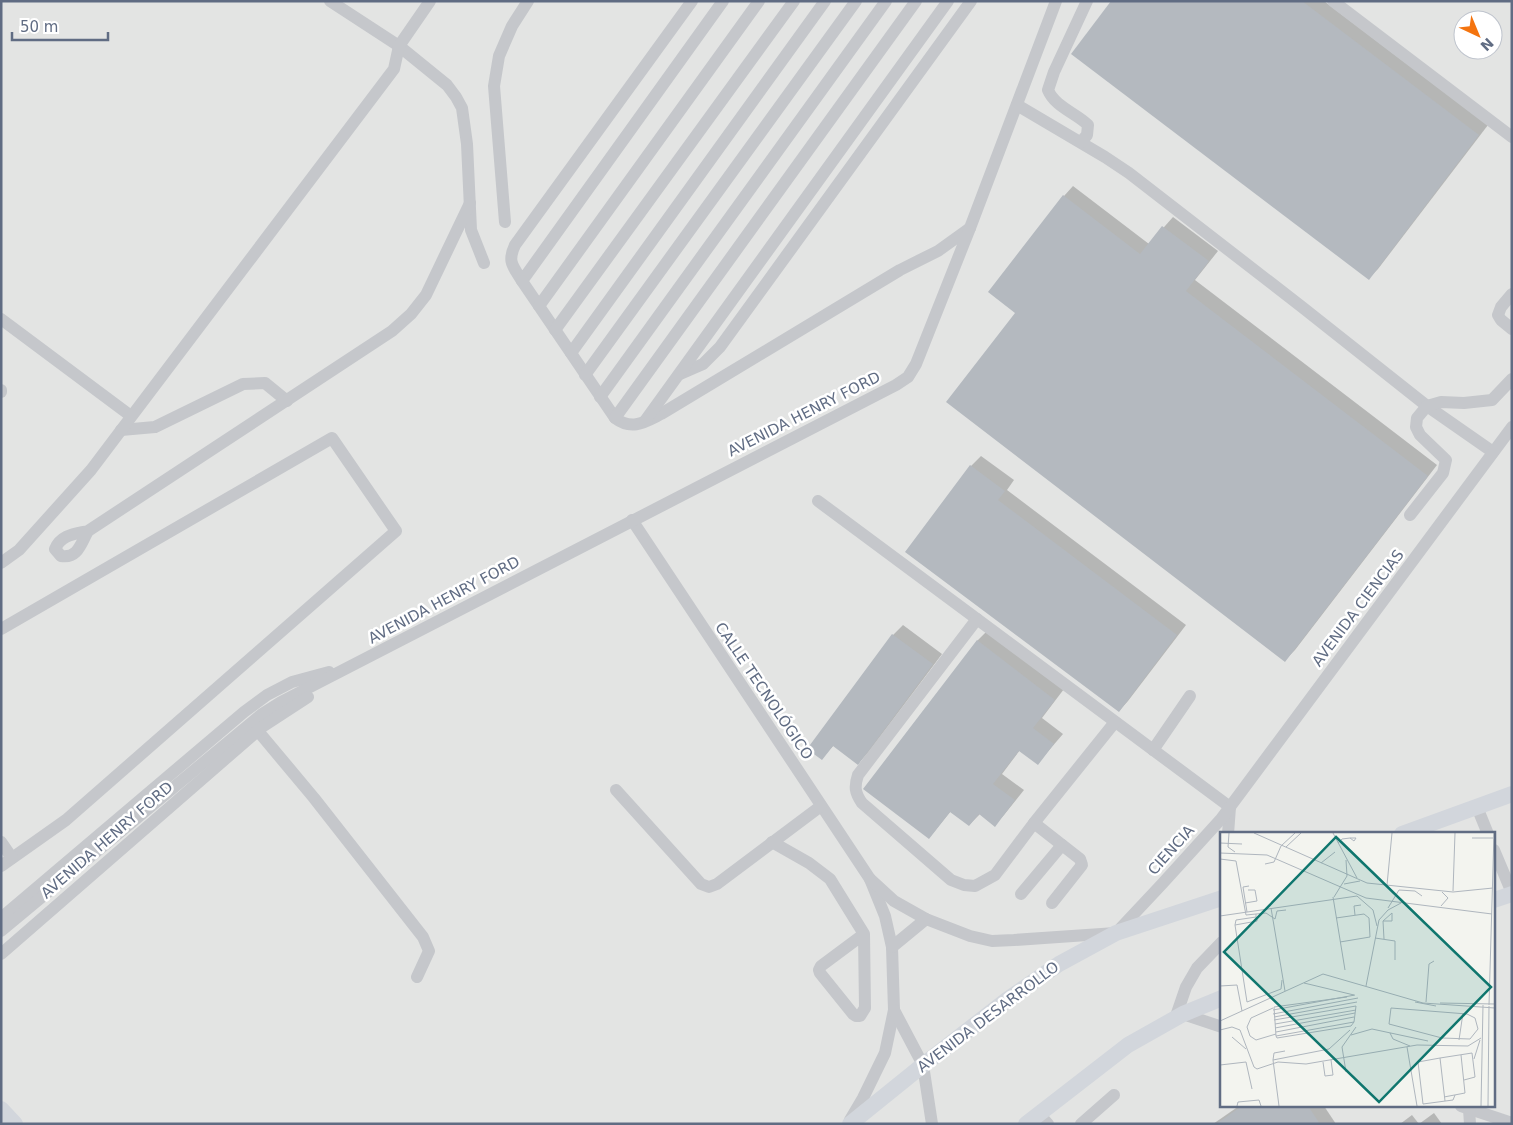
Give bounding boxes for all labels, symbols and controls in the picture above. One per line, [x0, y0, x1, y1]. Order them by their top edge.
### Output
scale bar [12, 10, 109, 42]
north arrow [1453, 10, 1503, 60]
text: 50 m [20, 18, 58, 36]
text: N [1477, 35, 1497, 54]
street label: AVENIDA HENRY FORD [725, 368, 883, 460]
street label: AVENIDA CIENCIAS [1308, 546, 1408, 670]
street label: AVENIDA HENRY FORD [365, 552, 523, 648]
street label: CALLE TECNOLÓGICO [711, 618, 818, 763]
street label: AVENIDA HENRY FORD [37, 778, 177, 902]
street label: CIENCIA [1144, 821, 1199, 879]
inset map [1220, 832, 1496, 1108]
street label: AVENIDA DESARROLLO [914, 958, 1062, 1076]

